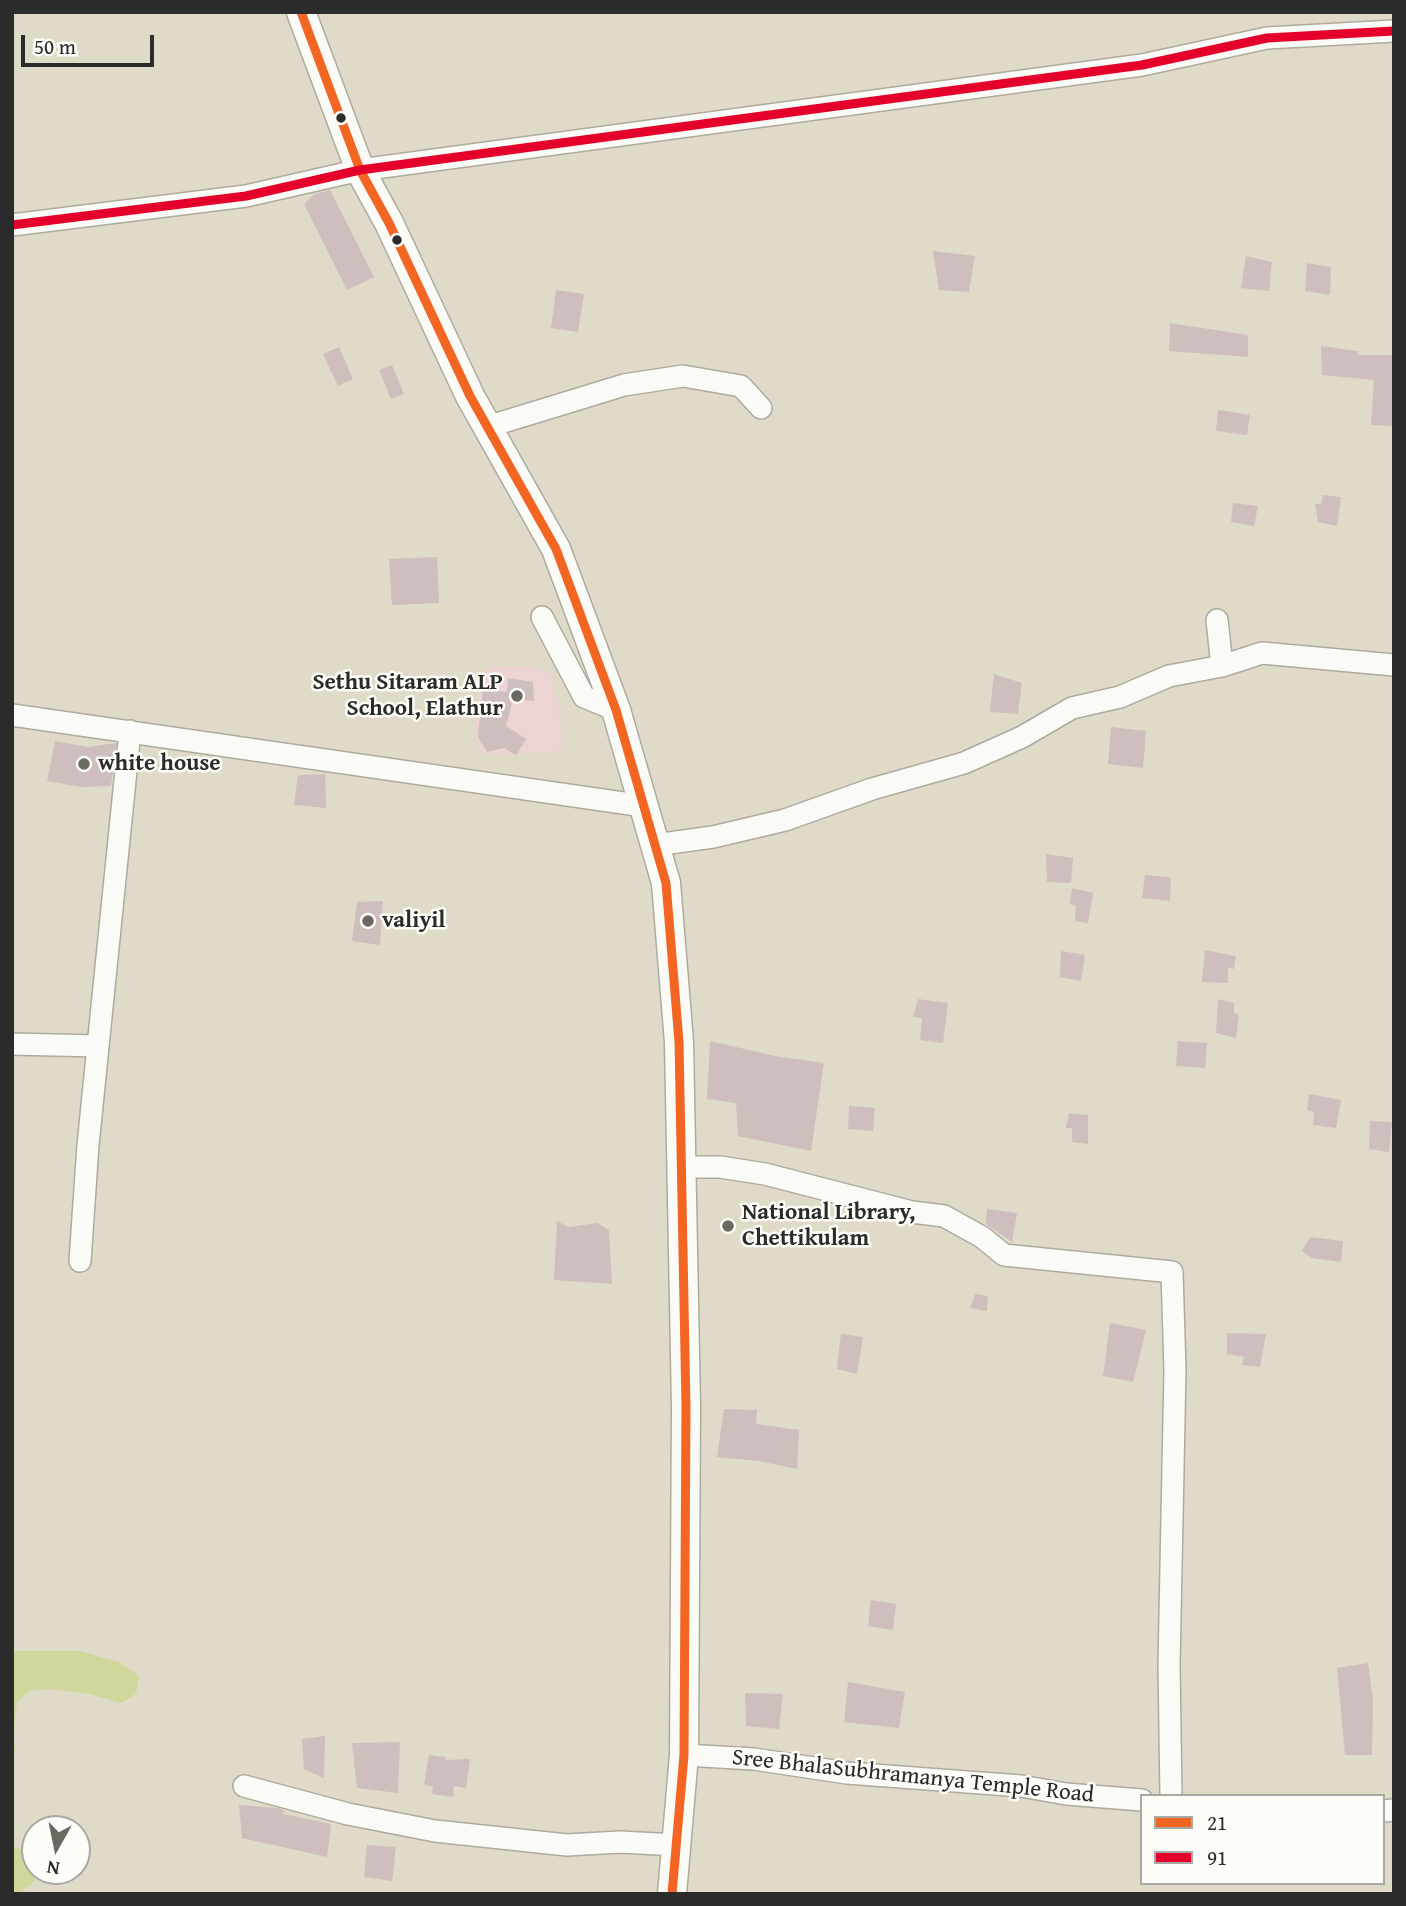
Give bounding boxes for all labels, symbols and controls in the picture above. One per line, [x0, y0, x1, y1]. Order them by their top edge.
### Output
scale bar [24, 21, 158, 65]
text: 50 m [34, 31, 76, 62]
unlabelled marker [334, 111, 348, 125]
unlabelled marker [390, 233, 404, 247]
place label: Sethu Sitaram ALP School, Elathur [312, 669, 503, 723]
marker: Sethu Sitaram ALP School, Elathur [509, 688, 525, 704]
place label: white house [98, 750, 221, 778]
marker: white house [76, 756, 92, 772]
place label: valiyil [382, 907, 445, 935]
marker: valiyil [360, 913, 376, 929]
place label: National Library, Chettikulam [742, 1199, 915, 1253]
marker: National Library, Chettikulam [720, 1218, 736, 1234]
street label: Sree BhalaSubhramanya Temple Road [731, 1744, 1095, 1810]
legend [1140, 1794, 1385, 1885]
text: 21 [1207, 1807, 1227, 1838]
north arrow [21, 1815, 91, 1885]
text: 91 [1207, 1842, 1227, 1873]
text: N [45, 1854, 61, 1884]

